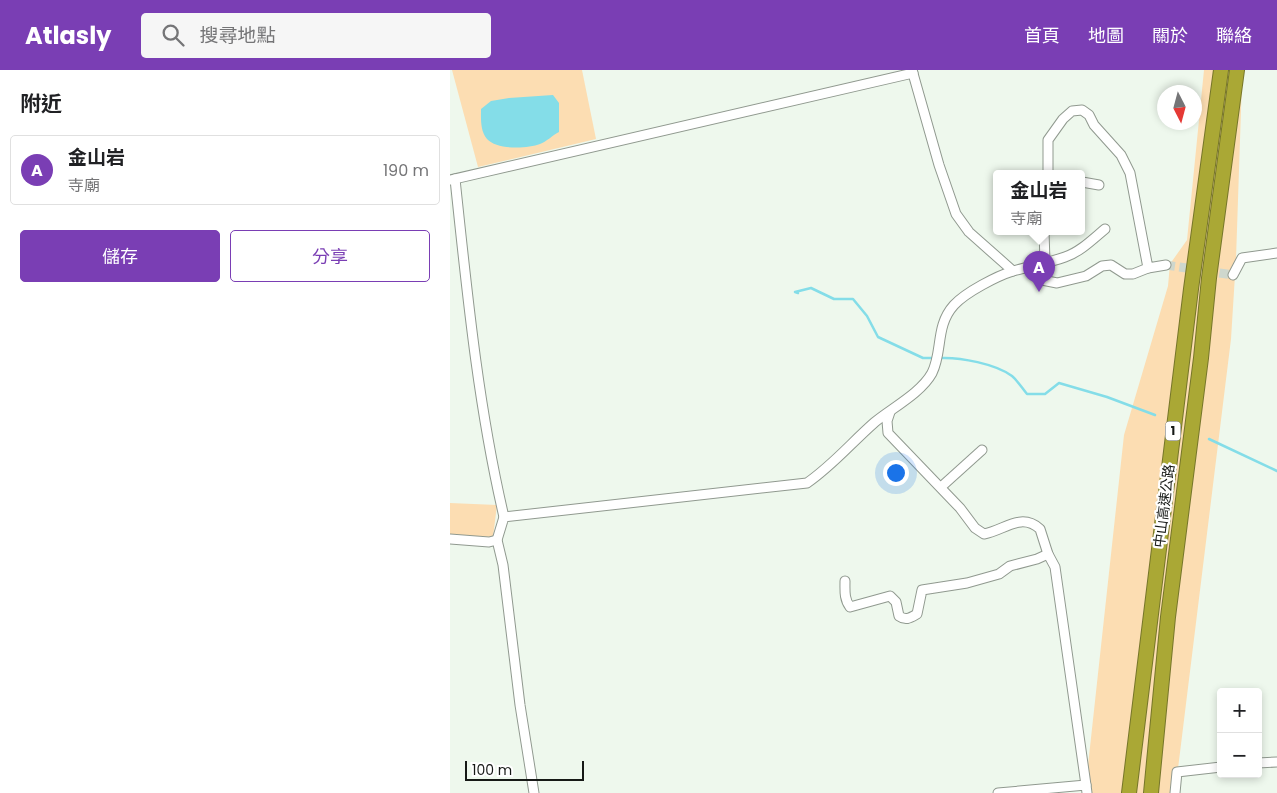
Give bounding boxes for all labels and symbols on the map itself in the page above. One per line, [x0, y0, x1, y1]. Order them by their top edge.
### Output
north arrow [1157, 85, 1202, 130]
pin: A [1023, 251, 1055, 292]
road number: 1 [1166, 422, 1180, 441]
your location [883, 460, 909, 486]
street label: 中山高速公路 [1149, 463, 1179, 549]
scale bar [465, 758, 584, 781]

